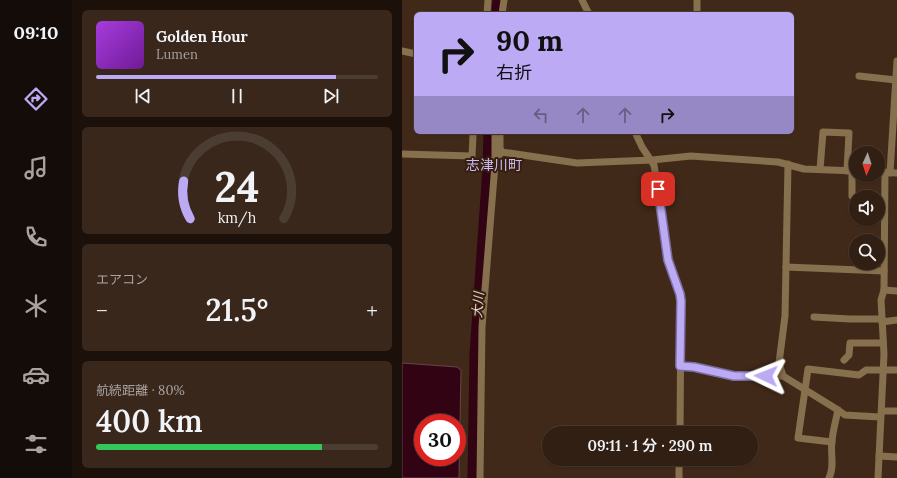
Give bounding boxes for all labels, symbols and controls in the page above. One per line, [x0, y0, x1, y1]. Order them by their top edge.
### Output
text: 09:10 [13, 21, 59, 44]
text: 90 m [496, 23, 563, 59]
text: Golden Hour [156, 27, 248, 46]
icon: right [430, 28, 482, 80]
text: Lumen [156, 46, 198, 63]
text: 右折 [496, 61, 532, 84]
icon: directions [22, 85, 50, 113]
icon: previous [132, 85, 154, 107]
icon: pause [226, 85, 248, 107]
icon: next [320, 85, 342, 107]
icon: left [530, 104, 552, 126]
icon: ahead [572, 104, 594, 126]
icon: ahead [614, 104, 636, 126]
icon: right [656, 104, 678, 126]
north arrow [849, 146, 885, 182]
map controls [849, 146, 885, 270]
icon: music [22, 154, 50, 182]
district label: 志津川町 [466, 156, 522, 174]
text: 24 [215, 159, 259, 212]
pin [641, 172, 675, 206]
icon: arrive [647, 178, 669, 200]
button: sound [849, 190, 885, 226]
text: km/h [218, 208, 257, 227]
icon: phone [22, 223, 50, 251]
button: search [849, 234, 885, 270]
text: エアコン [96, 271, 148, 288]
water label: 大川 [469, 289, 488, 319]
text: 21.5° [206, 291, 268, 329]
icon: climate [22, 292, 50, 320]
text: − [96, 296, 108, 324]
text: + [366, 296, 378, 324]
position arrow [745, 355, 787, 397]
icon: car [22, 361, 50, 389]
text: 航続距離 · 80% [96, 382, 185, 399]
text: 400 km [96, 402, 203, 440]
speed limit sign: 30 [414, 414, 466, 466]
icon: filters [22, 430, 50, 458]
text: 09:11 · 1 分 · 290 m [588, 436, 713, 455]

